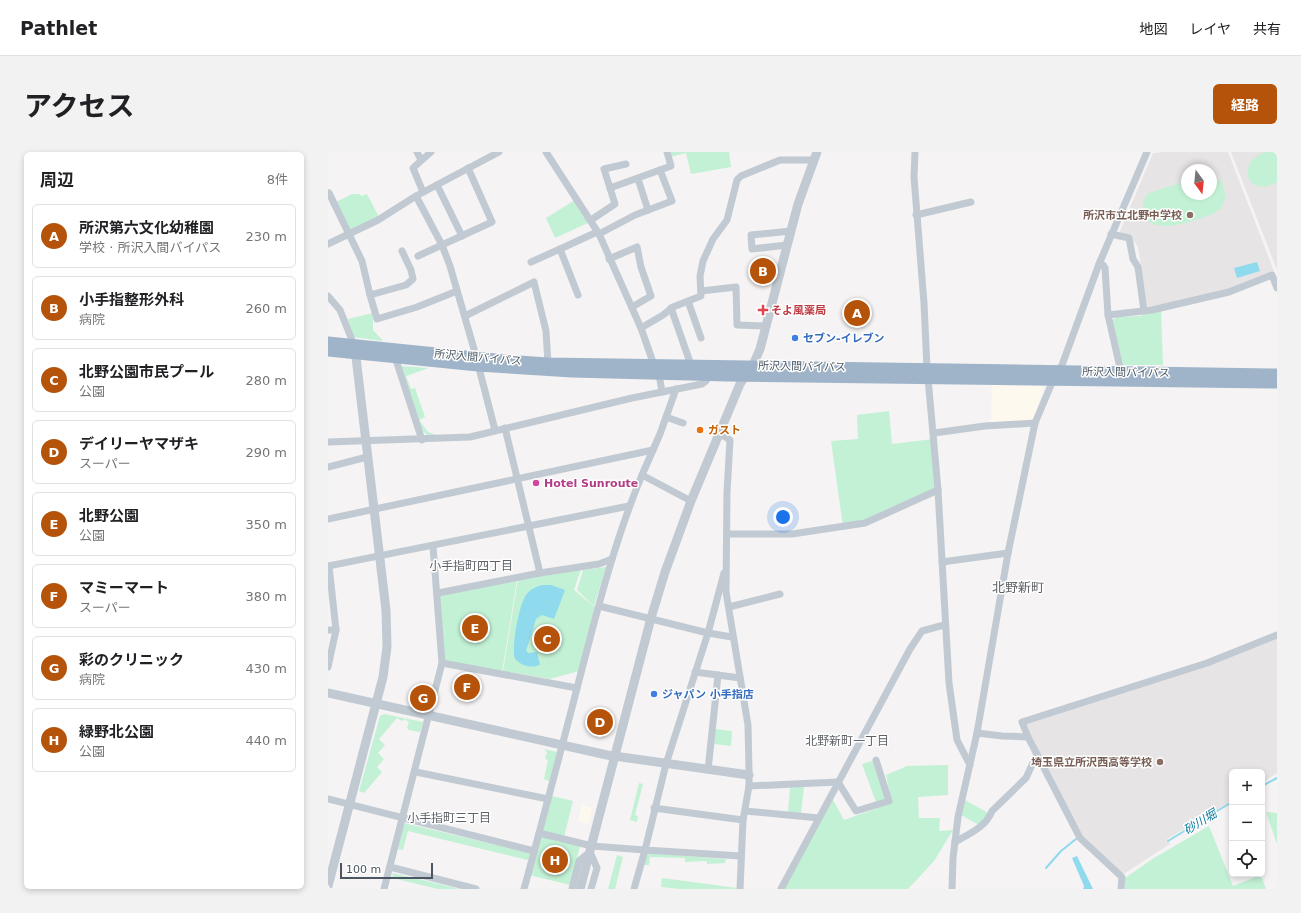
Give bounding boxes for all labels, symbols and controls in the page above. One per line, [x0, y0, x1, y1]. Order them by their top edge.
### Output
text: Pathlet [20, 17, 97, 39]
text: 地図 [1139, 21, 1167, 37]
text: レイヤ [1189, 21, 1231, 37]
text: 共有 [1253, 21, 1281, 37]
button: 経路 [1213, 84, 1277, 124]
text: アクセス [24, 90, 135, 123]
north arrow [1181, 164, 1217, 200]
text: 周辺 [40, 170, 74, 190]
text: 8件 [267, 172, 288, 187]
place label: 所沢市立北野中学校 [1083, 209, 1182, 222]
marker: 所沢市立北野中学校 [1185, 210, 1195, 220]
text: 所沢第六文化幼稚園 [79, 219, 214, 237]
text: A [49, 229, 59, 244]
text: 230 m [245, 229, 287, 244]
text: 学校 · 所沢入間バイパス [79, 240, 221, 255]
pin: B [750, 256, 776, 286]
text: 小手指整形外科 [79, 291, 184, 309]
pin: A [844, 298, 870, 328]
text: B [49, 301, 59, 316]
text: 260 m [245, 301, 287, 316]
place label: そよ風薬局 [771, 304, 826, 317]
marker: そよ風薬局 [758, 305, 768, 315]
text: 病院 [79, 312, 105, 327]
place label: セブン-イレブン [803, 332, 885, 345]
marker: セブン-イレブン [790, 333, 800, 343]
street label: 所沢入間バイパス [434, 347, 522, 368]
street label: 所沢入間バイパス [758, 359, 846, 374]
text: 北野公園市民プール [79, 363, 214, 381]
street label: 所沢入間バイパス [1082, 365, 1170, 380]
text: C [49, 373, 59, 388]
text: 280 m [245, 373, 287, 388]
text: 公園 [79, 384, 105, 399]
place label: ガスト [708, 424, 741, 437]
marker: ガスト [695, 425, 705, 435]
text: デイリーヤマザキ [79, 435, 199, 453]
text: D [49, 445, 59, 460]
text: 290 m [245, 445, 287, 460]
text: スーパー [79, 456, 131, 471]
place label: Hotel Sunroute [544, 477, 638, 490]
marker: Hotel Sunroute [531, 478, 541, 488]
text: 北野公園 [79, 507, 139, 525]
your location [773, 507, 793, 527]
text: E [50, 517, 58, 532]
text: 350 m [245, 517, 287, 532]
text: 公園 [79, 528, 105, 543]
district label: 小手指町四丁目 [429, 559, 513, 573]
text: マミーマート [79, 579, 169, 597]
district label: 北野新町 [992, 580, 1044, 595]
text: F [50, 589, 58, 604]
text: 380 m [245, 589, 287, 604]
text: スーパー [79, 600, 131, 615]
pin: E [462, 613, 488, 643]
pin: C [534, 624, 560, 654]
text: 彩のクリニック [79, 651, 184, 669]
text: G [49, 661, 59, 676]
text: 430 m [245, 661, 287, 676]
text: 病院 [79, 672, 105, 687]
pin: F [454, 672, 480, 702]
pin: G [410, 683, 436, 713]
place label: ジャパン 小手指店 [662, 688, 754, 701]
marker: ジャパン 小手指店 [649, 689, 659, 699]
pin: D [587, 707, 613, 737]
text: 緑野北公園 [79, 723, 154, 741]
text: H [49, 733, 59, 748]
text: 440 m [245, 733, 287, 748]
district label: 北野新町一丁目 [805, 734, 889, 748]
text: 公園 [79, 744, 105, 759]
place label: 埼玉県立所沢西高等学校 [1031, 756, 1152, 769]
marker: 埼玉県立所沢西高等学校 [1155, 757, 1165, 767]
map controls [1229, 769, 1265, 877]
button: + [1229, 769, 1265, 805]
button: − [1229, 805, 1265, 841]
water label: 砂川堀 [1181, 806, 1221, 837]
district label: 小手指町三丁目 [407, 811, 491, 825]
button: locate [1229, 841, 1265, 877]
pin: H [542, 845, 568, 875]
scale bar [340, 861, 433, 880]
text: 100 m [346, 863, 381, 876]

